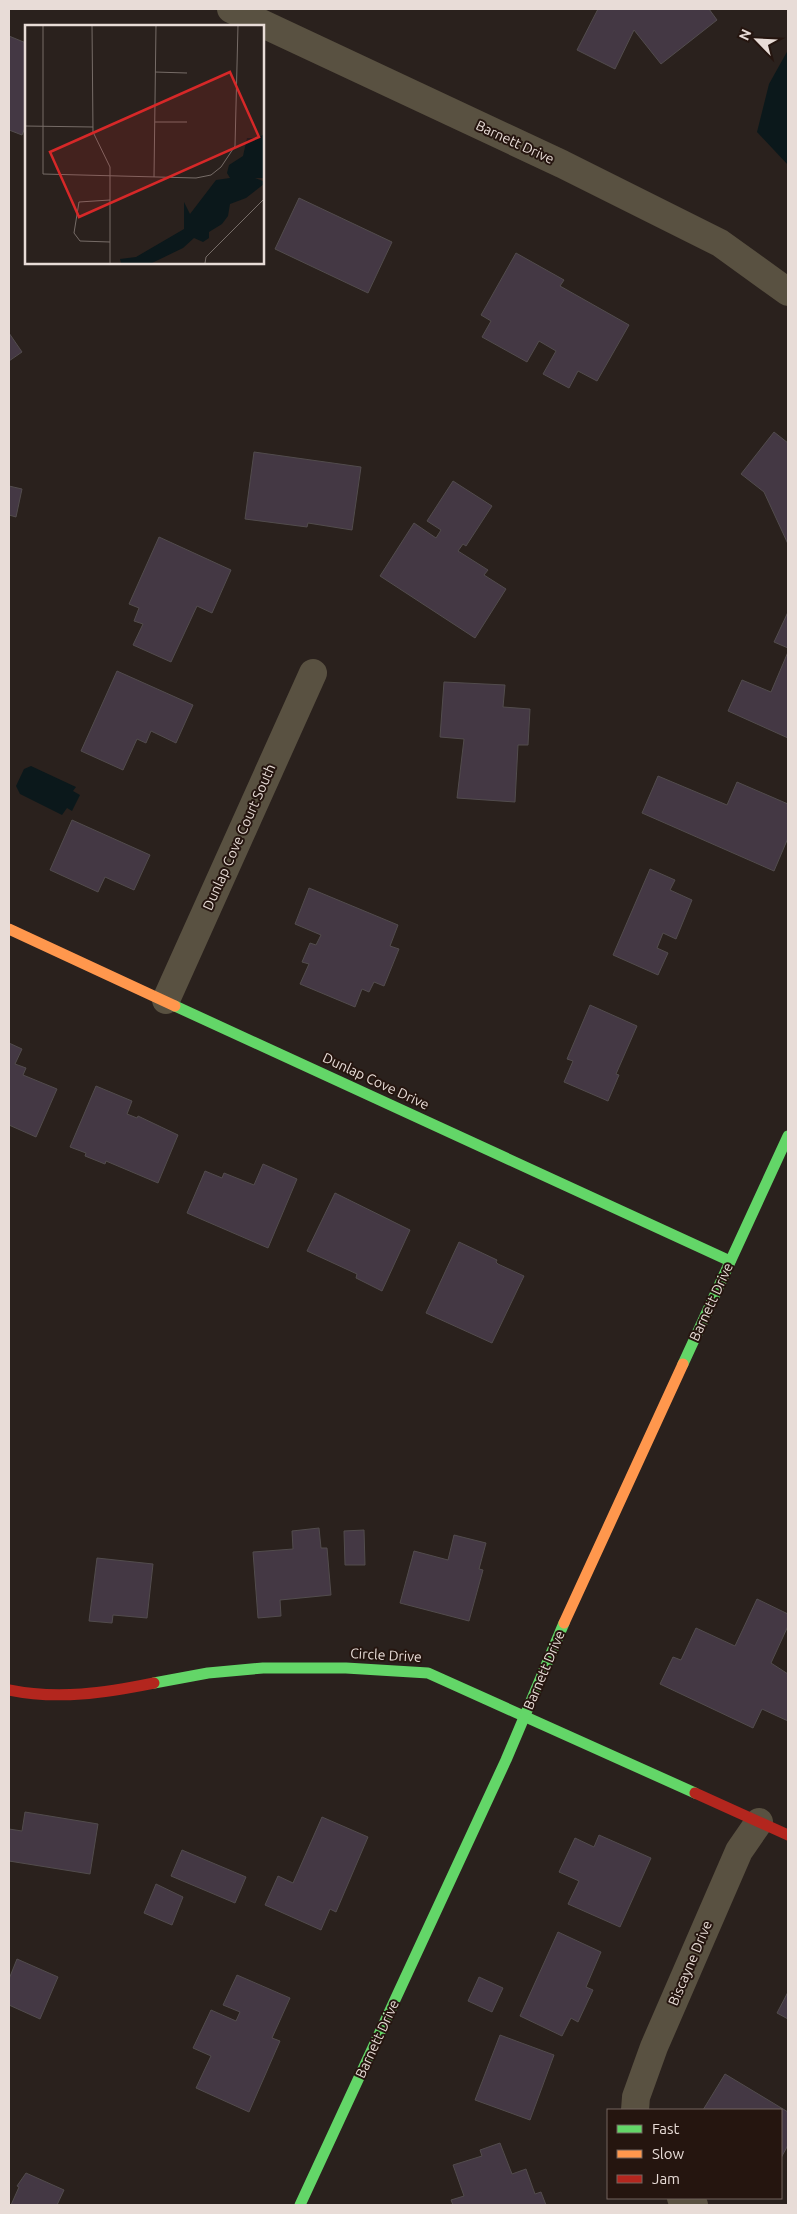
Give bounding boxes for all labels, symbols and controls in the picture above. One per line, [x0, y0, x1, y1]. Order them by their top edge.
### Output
north arrow [732, 15, 782, 65]
inset map [25, 25, 264, 264]
text: N [736, 27, 755, 43]
street label: Barnett Drive [473, 117, 557, 167]
street label: Dunlap Cove Court South [199, 761, 279, 913]
street label: Dunlap Cove Drive [320, 1049, 432, 1113]
street label: Barnett Drive [686, 1260, 736, 1344]
street label: Barnett Drive [520, 1628, 568, 1712]
street label: Circle Drive [350, 1645, 422, 1665]
street label: Biscayne Drive [665, 1918, 715, 2008]
street label: Barnett Drive [352, 1997, 402, 2081]
legend [607, 2109, 782, 2199]
text: Fast [652, 2120, 680, 2137]
text: Slow [652, 2145, 685, 2162]
text: Jam [652, 2170, 680, 2187]

